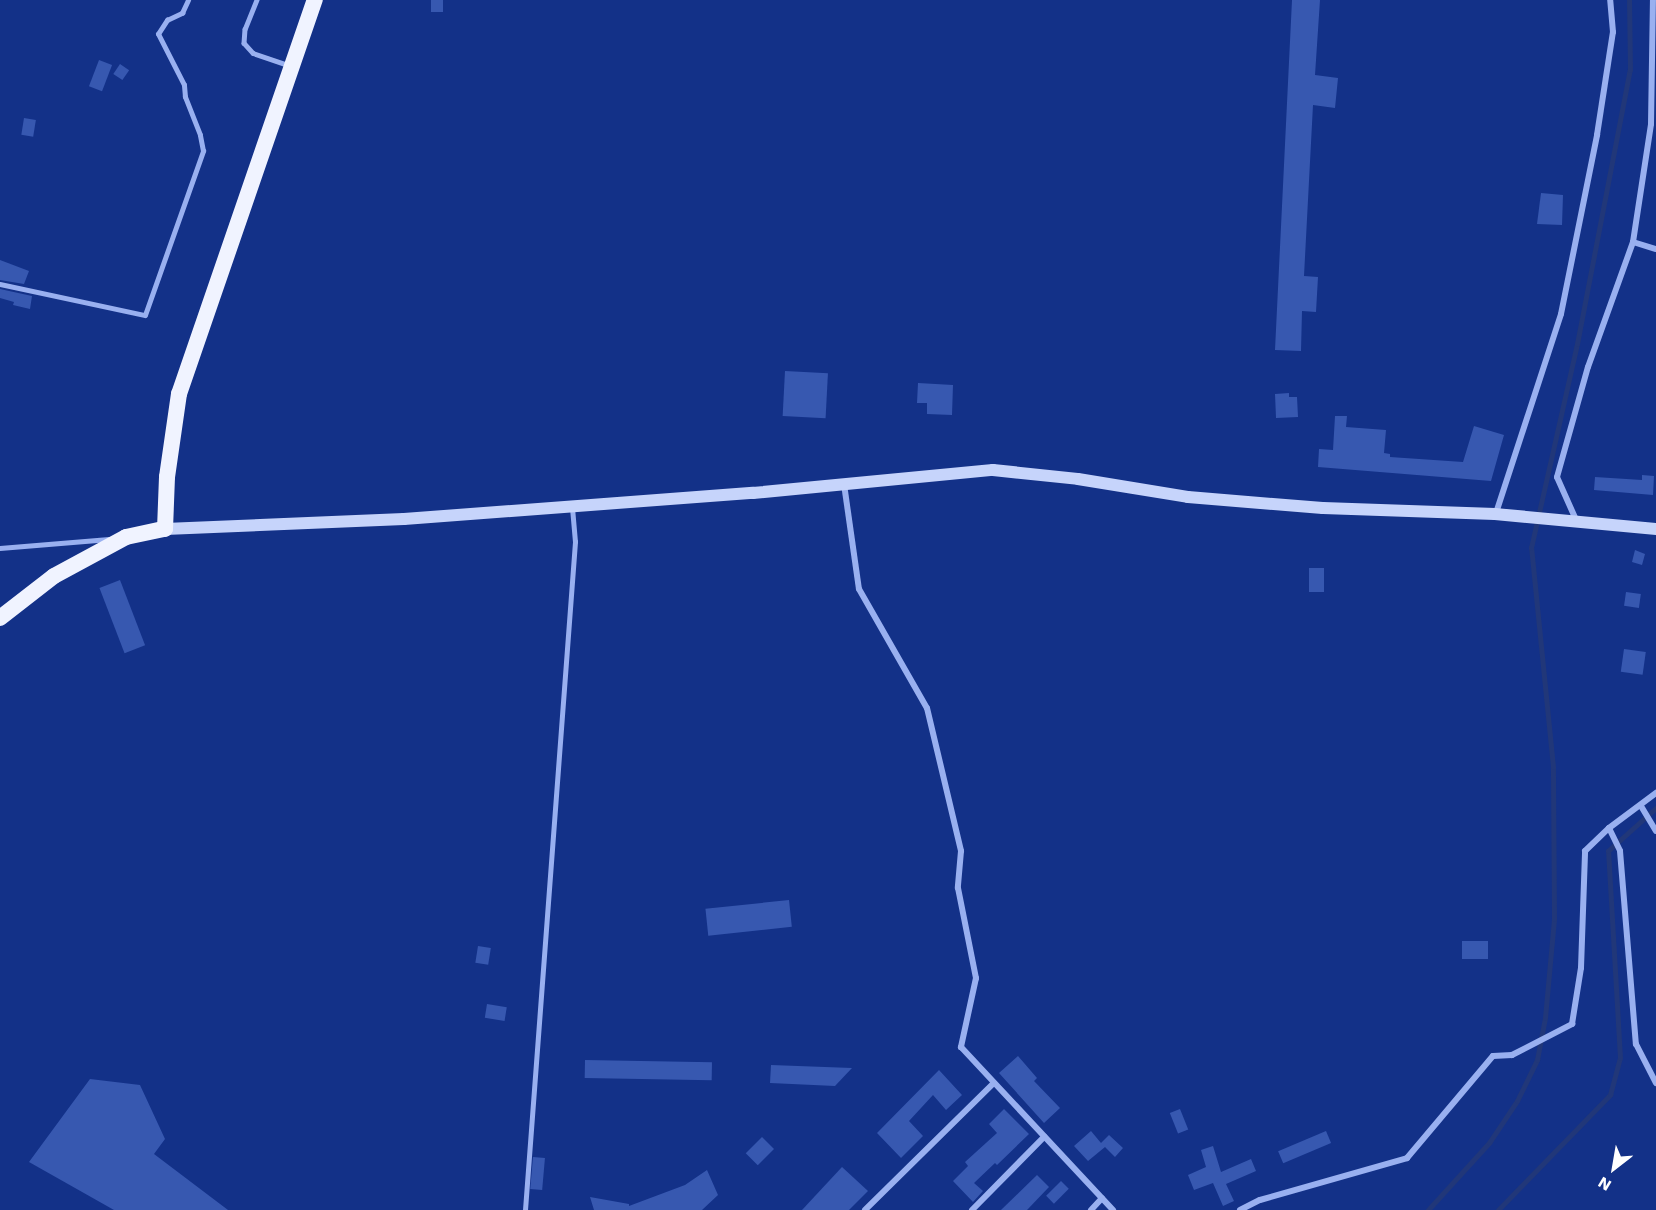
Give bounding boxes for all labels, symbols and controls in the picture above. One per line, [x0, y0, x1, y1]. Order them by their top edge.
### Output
north arrow [1584, 1138, 1644, 1198]
text: N [1595, 1173, 1614, 1195]

